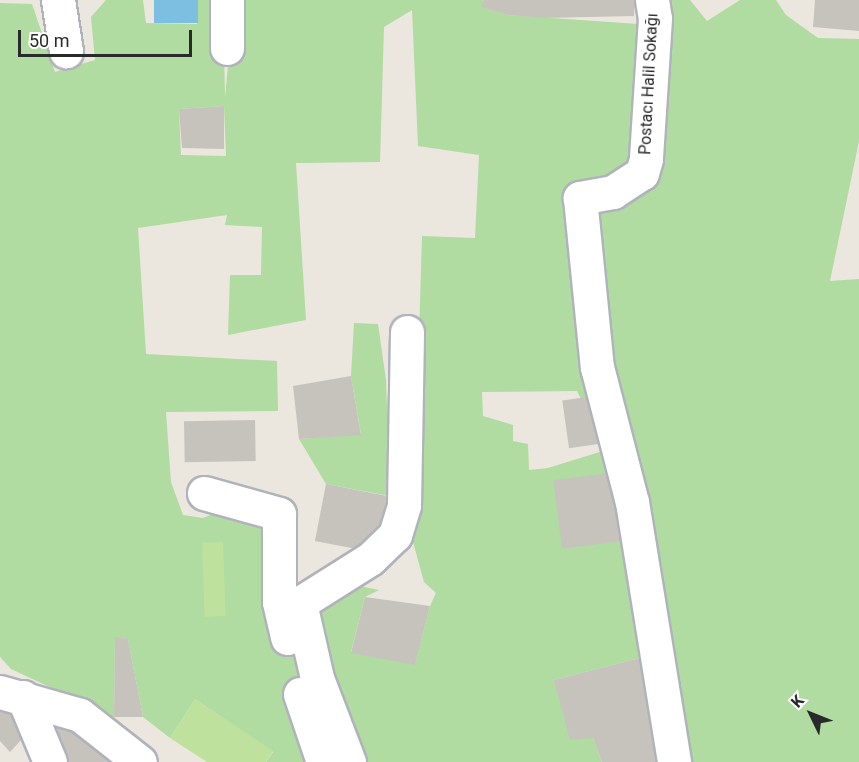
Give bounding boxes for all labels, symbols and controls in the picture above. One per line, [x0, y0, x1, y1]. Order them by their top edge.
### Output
street label: Postacı Halil Sokağı [636, 13, 662, 155]
scale bar [21, 18, 195, 56]
text: 50 m [29, 30, 69, 51]
north arrow [781, 684, 841, 744]
text: K [787, 691, 808, 712]

